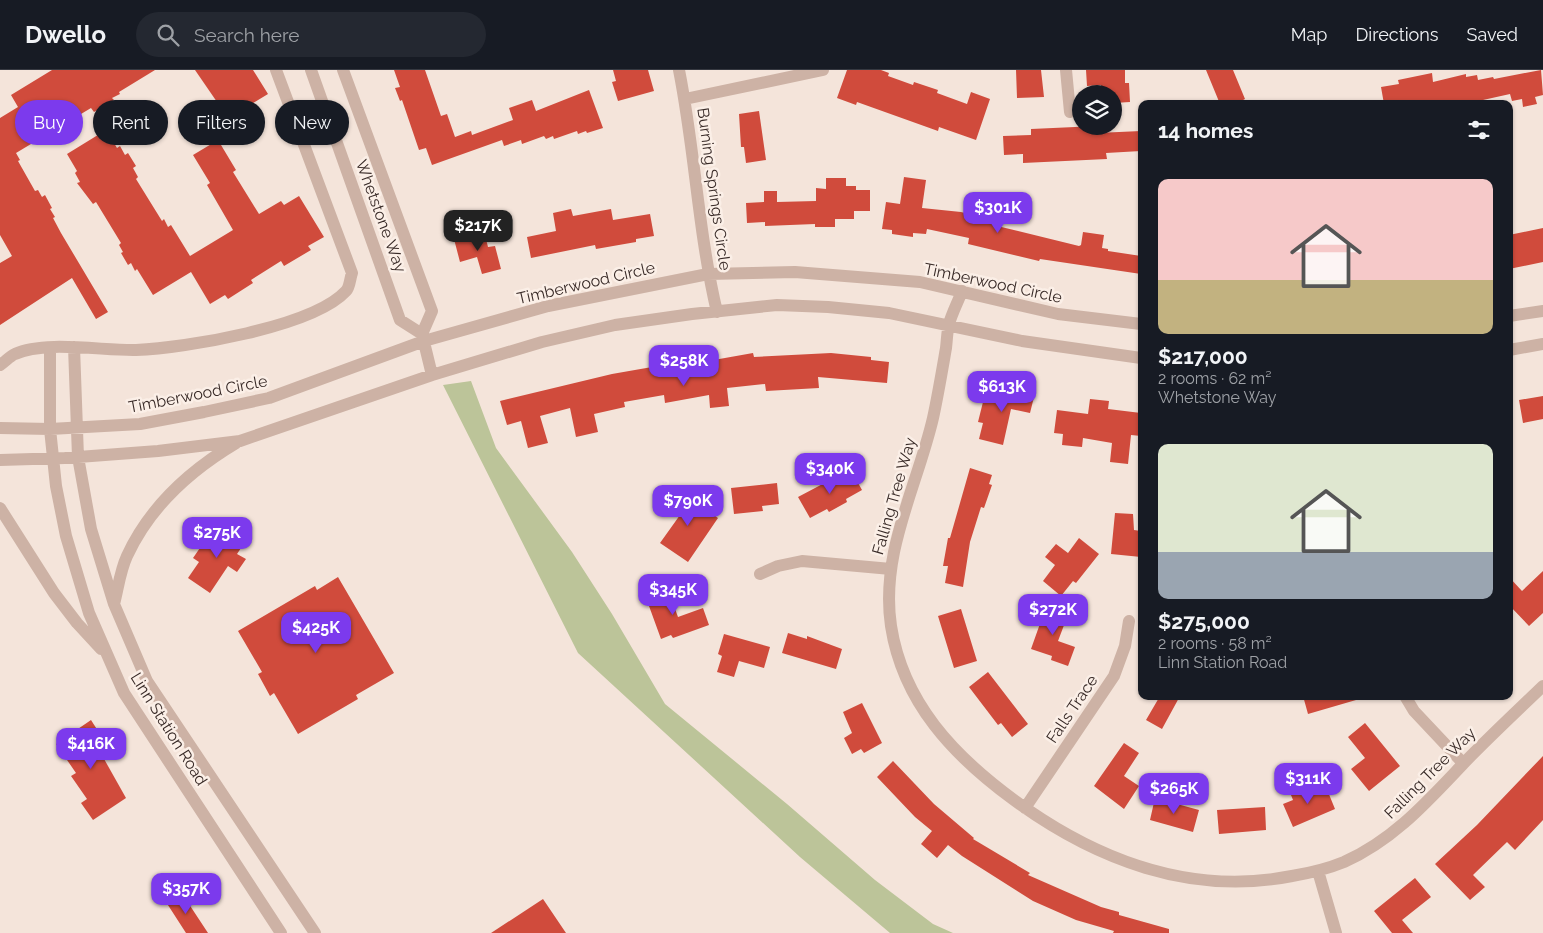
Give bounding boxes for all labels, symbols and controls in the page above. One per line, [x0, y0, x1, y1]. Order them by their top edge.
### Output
search box [136, 12, 486, 57]
text: Dwello [25, 20, 106, 49]
icon: search [154, 21, 182, 49]
text: Search here [194, 24, 300, 46]
text: Map [1291, 24, 1327, 45]
text: Directions [1355, 24, 1439, 45]
text: Saved [1467, 24, 1518, 45]
map controls [1072, 85, 1122, 135]
button: layers [1072, 85, 1122, 135]
chip: Buy [15, 100, 83, 145]
chip: Rent [93, 100, 168, 145]
chip: Filters [178, 100, 265, 145]
chip: New [275, 100, 349, 145]
street label: Burning Springs Circle [693, 106, 735, 272]
icon: filters [1465, 116, 1493, 144]
text: 14 homes [1158, 118, 1253, 143]
street label: Whetstone Way [352, 157, 410, 275]
pin: $301K [963, 191, 1033, 234]
text: $301K [974, 198, 1022, 217]
pin: $217K [443, 210, 513, 252]
icon: home [1281, 211, 1371, 301]
text: $217K [455, 216, 501, 235]
street label: Timberwood Circle [515, 258, 657, 308]
street label: Timberwood Circle [922, 259, 1064, 307]
pin: $258K [649, 344, 719, 387]
text: $217,000 [1158, 344, 1248, 369]
text: $258K [660, 351, 708, 370]
text: 2 rooms · 62 m² [1158, 369, 1271, 388]
pin: $613K [967, 370, 1037, 413]
street label: Timberwood Circle [127, 371, 269, 417]
text: $613K [978, 377, 1026, 396]
text: Whetstone Way [1158, 388, 1276, 407]
street label: Falling Tree Way [868, 435, 920, 557]
pin: $340K [795, 452, 865, 495]
text: $340K [806, 459, 854, 478]
icon: home [1281, 476, 1371, 566]
pin: $790K [653, 484, 723, 527]
text: $790K [663, 491, 713, 510]
pin: $275K [182, 516, 252, 559]
text: $275K [193, 523, 241, 542]
pin: $345K [638, 574, 708, 616]
text: $345K [649, 580, 697, 599]
pin: $272K [1018, 594, 1088, 636]
text: $272K [1029, 600, 1077, 619]
text: $275,000 [1158, 609, 1250, 634]
pin: $425K [281, 612, 351, 654]
text: $425K [292, 618, 340, 637]
text: 2 rooms · 58 m² [1158, 634, 1272, 653]
text: Linn Station Road [1158, 653, 1287, 672]
street label: Linn Station Road [127, 669, 211, 789]
street label: Falls Trace [1042, 671, 1102, 747]
street label: Falling Tree Way [1380, 723, 1480, 823]
pin: $416K [56, 728, 126, 770]
text: $416K [67, 734, 115, 753]
pin: $311K [1273, 762, 1343, 805]
text: $311K [1285, 769, 1331, 788]
pin: $265K [1139, 772, 1209, 815]
text: $265K [1150, 779, 1198, 798]
pin: $357K [151, 872, 221, 915]
text: $357K [162, 879, 210, 898]

